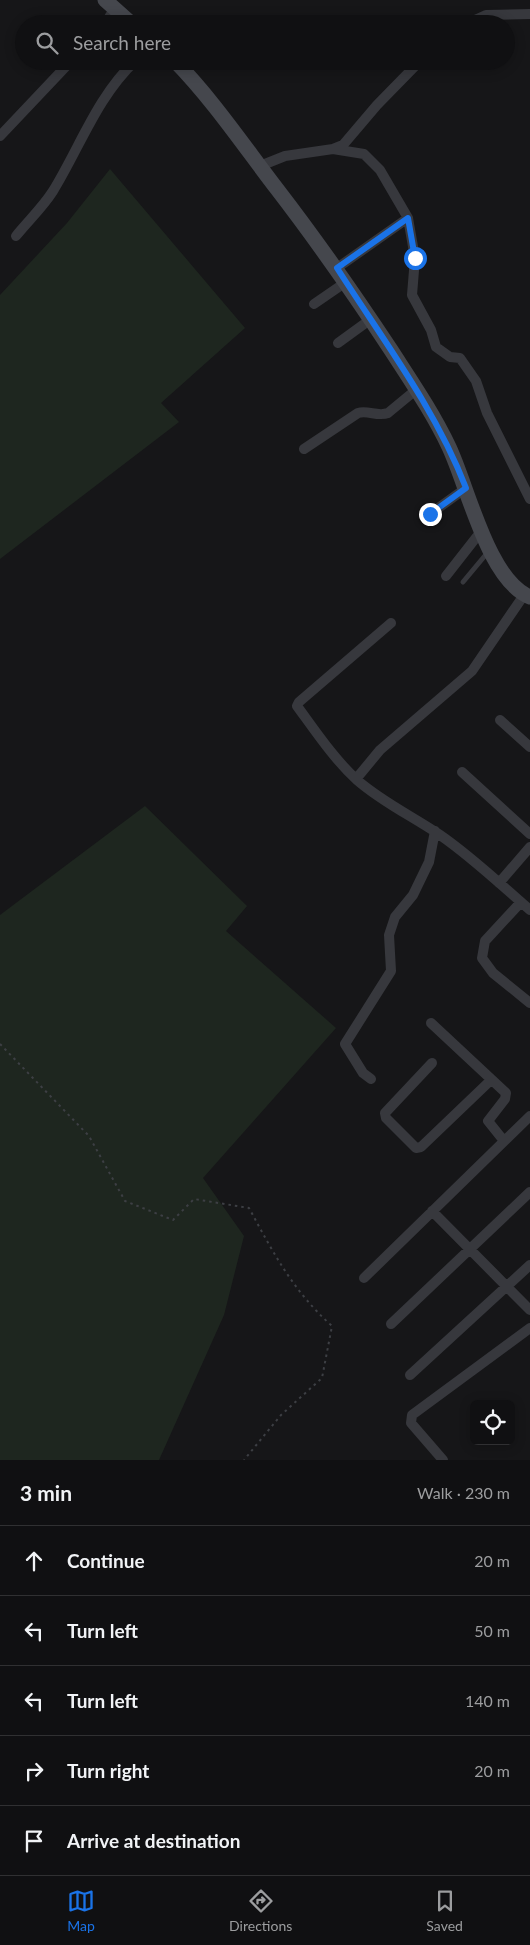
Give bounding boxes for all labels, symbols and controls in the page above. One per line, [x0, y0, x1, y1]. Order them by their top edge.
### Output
search box [15, 15, 515, 70]
icon: search [33, 29, 61, 57]
text: Search here [73, 31, 171, 54]
route start [404, 247, 427, 270]
route end [419, 503, 442, 526]
map controls [470, 1400, 515, 1445]
button: locate [470, 1400, 515, 1445]
text: 3 min [20, 1480, 72, 1505]
text: Walk · 230 m [417, 1483, 510, 1502]
icon: ahead [20, 1547, 48, 1575]
text: Continue [67, 1549, 145, 1572]
text: 20 m [474, 1551, 510, 1570]
icon: left [20, 1617, 48, 1645]
text: Turn left [67, 1619, 138, 1642]
text: 50 m [474, 1621, 510, 1640]
icon: left [20, 1687, 48, 1715]
text: Turn left [67, 1689, 138, 1712]
text: 140 m [465, 1691, 510, 1710]
icon: right [20, 1757, 48, 1785]
text: Turn right [67, 1759, 149, 1782]
text: 20 m [474, 1761, 510, 1780]
icon: arrive [20, 1827, 48, 1855]
text: Arrive at destination [67, 1829, 240, 1852]
tab: Map [67, 1887, 95, 1934]
tab: Directions [229, 1887, 292, 1934]
tab: Saved [426, 1887, 463, 1934]

